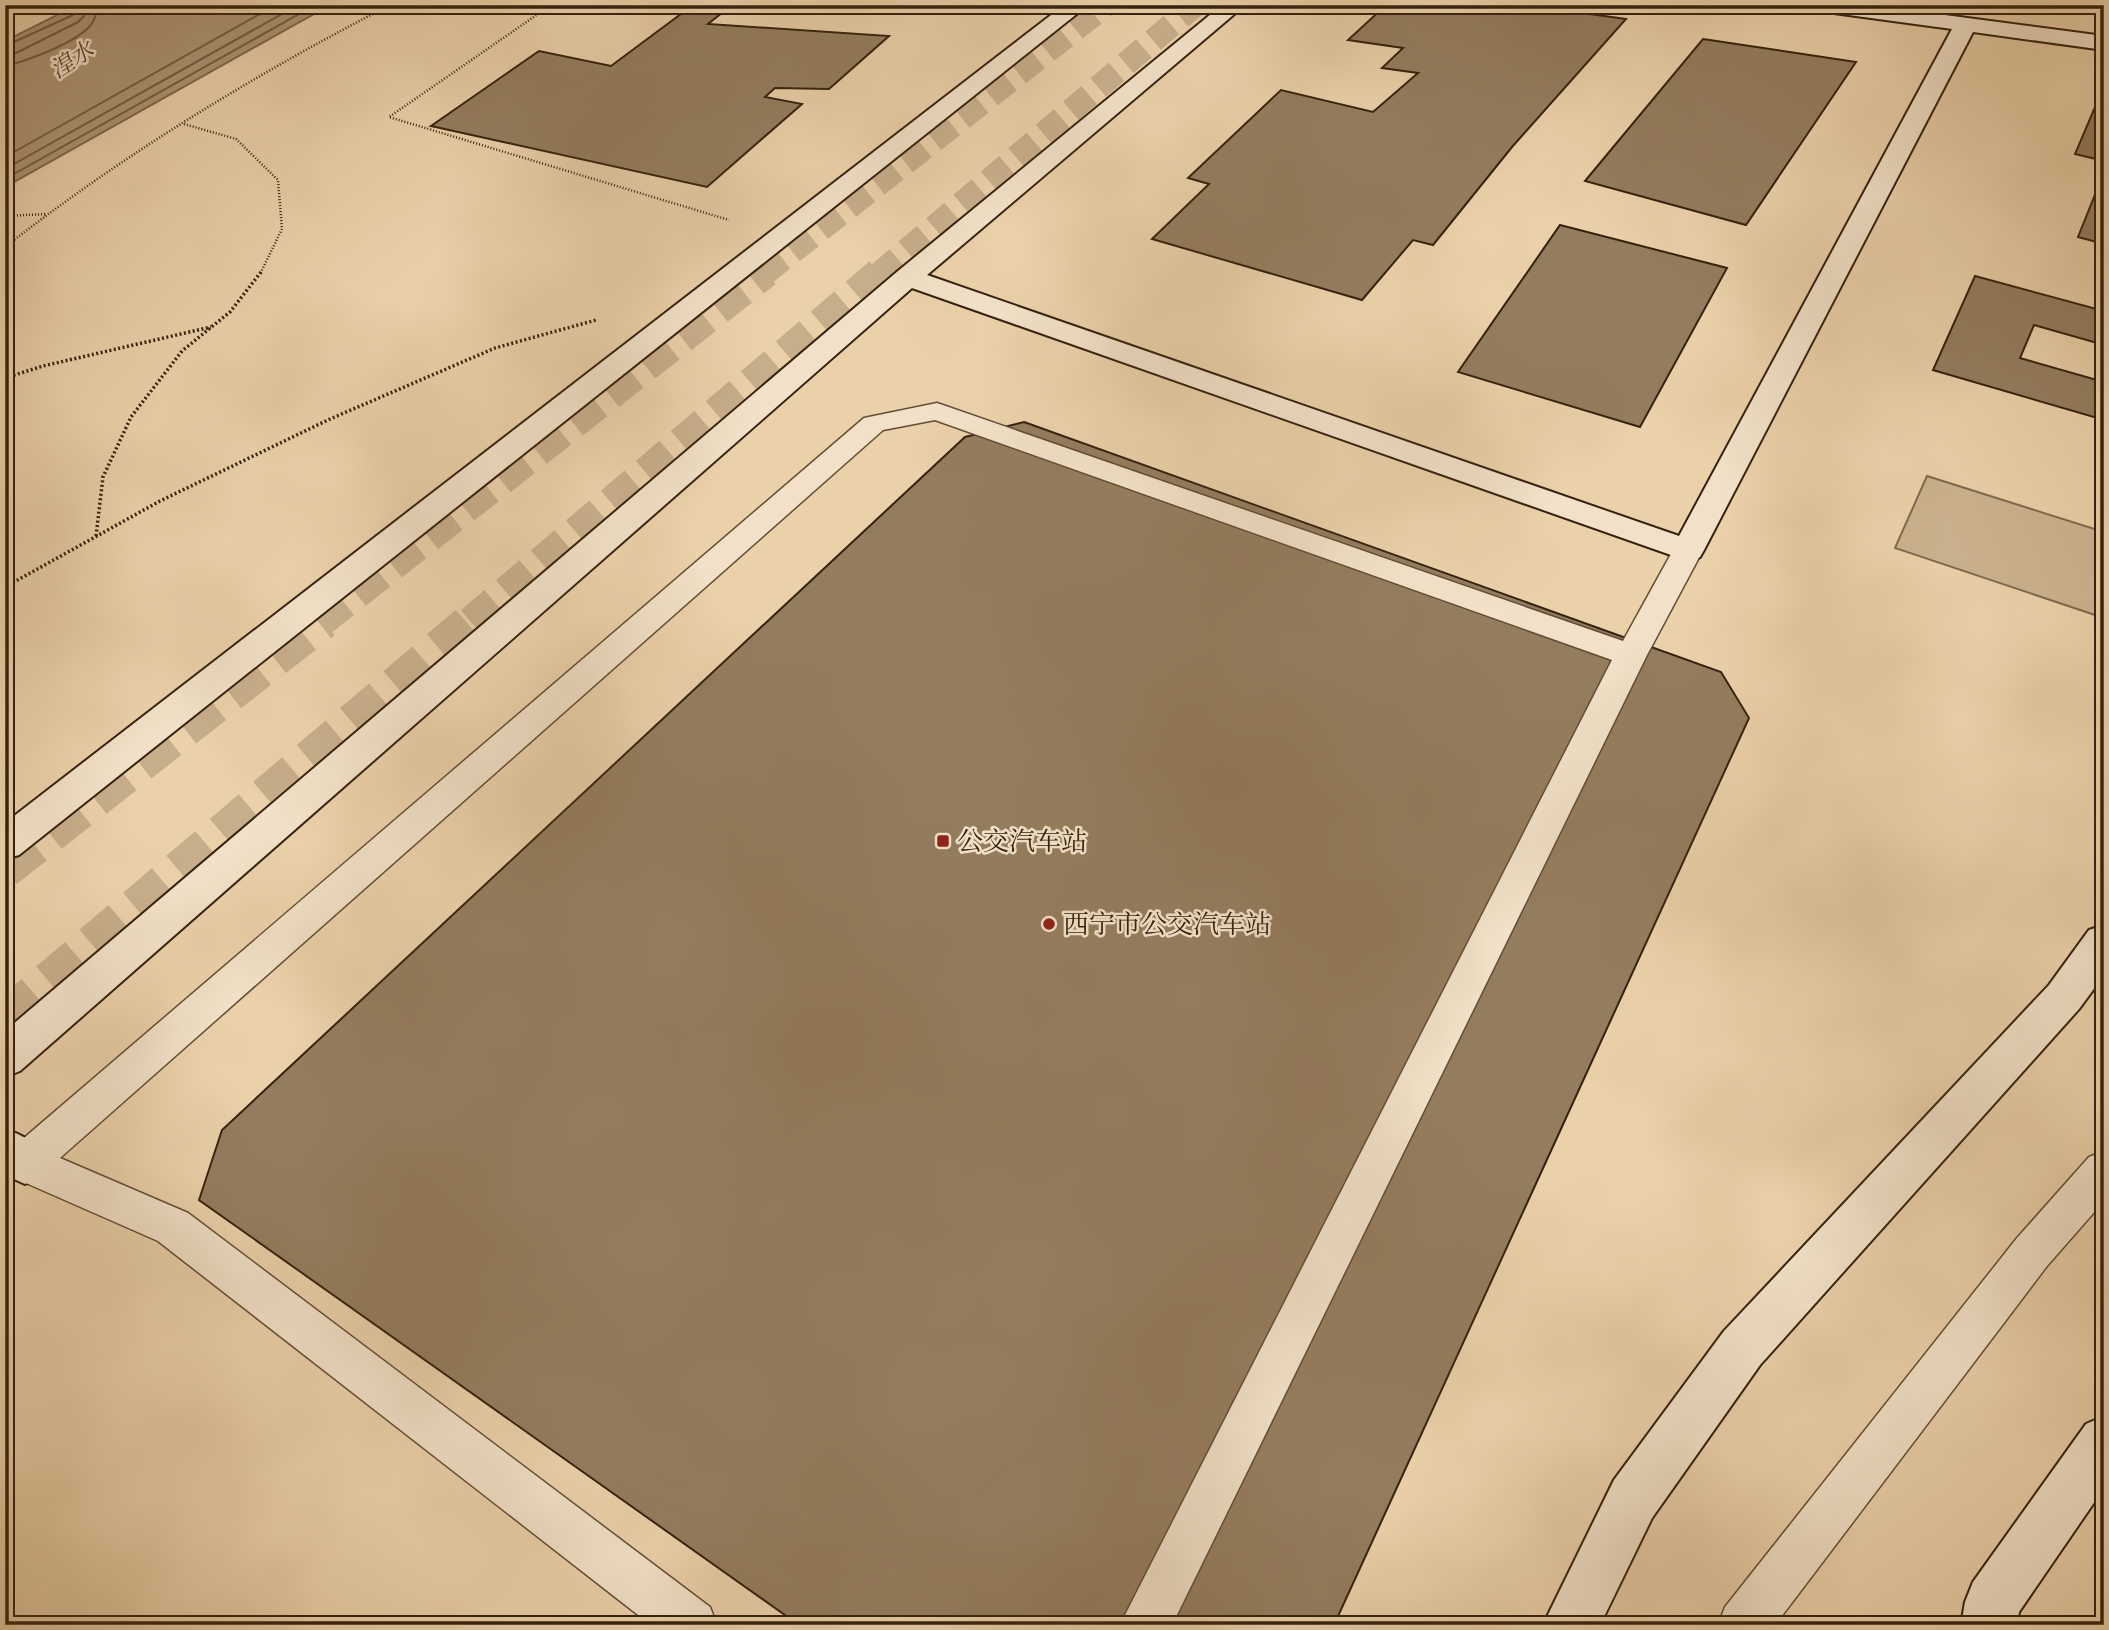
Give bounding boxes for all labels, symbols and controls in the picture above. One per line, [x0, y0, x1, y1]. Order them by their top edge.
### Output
water label: 湟水 [45, 35, 100, 84]
place label: 公交汽车站 [957, 826, 1087, 857]
marker: 公交汽车站 [935, 833, 951, 849]
place label: 西宁市公交汽车站 [1063, 909, 1271, 940]
marker: 西宁市公交汽车站 [1041, 916, 1057, 932]

